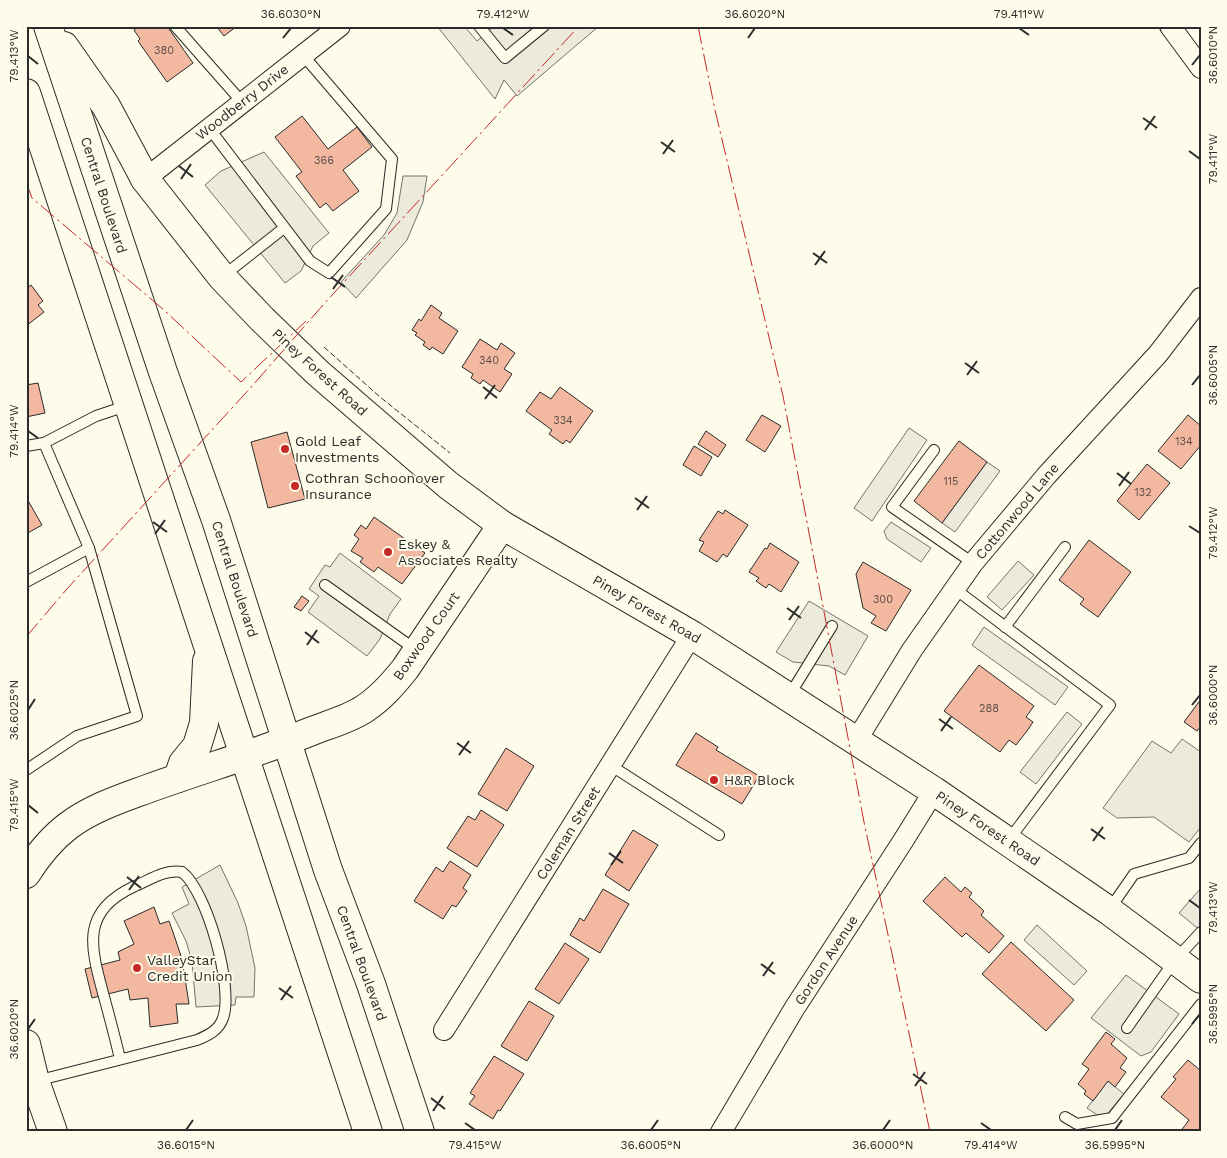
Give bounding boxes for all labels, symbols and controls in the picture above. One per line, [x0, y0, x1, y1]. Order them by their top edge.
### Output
text: 36.6030°N [261, 7, 321, 21]
text: 79.412°W [477, 7, 530, 21]
text: 36.6020°N [725, 7, 785, 21]
text: 79.411°W [994, 7, 1045, 21]
text: 36.6010°N [1206, 26, 1220, 84]
text: 79.413°W [7, 29, 21, 82]
house number: 380 [154, 44, 174, 57]
street label: Woodberry Drive [192, 61, 292, 143]
text: 79.411°W [1206, 133, 1220, 184]
street label: Central Boulevard [78, 135, 130, 255]
house number: 366 [314, 154, 334, 167]
street label: Piney Forest Road [269, 325, 371, 419]
text: 36.6005°N [1206, 345, 1220, 405]
house number: 340 [479, 354, 499, 367]
text: 79.414°W [7, 404, 21, 458]
house number: 334 [553, 414, 573, 427]
place label: Gold Leaf Investments [295, 433, 379, 465]
house number: 134 [1175, 435, 1193, 448]
marker: Gold Leaf Investments [279, 443, 291, 455]
street label: Cottonwood Lane [972, 460, 1062, 562]
place label: Cothran Schoonover Insurance [305, 470, 445, 502]
house number: 115 [944, 475, 958, 488]
marker: Cothran Schoonover Insurance [289, 480, 301, 492]
house number: 132 [1134, 486, 1152, 499]
text: 79.412°W [1206, 506, 1220, 559]
street label: Central Boulevard [209, 519, 261, 639]
place label: Eskey & Associates Realty [398, 536, 519, 568]
marker: Eskey & Associates Realty [382, 546, 394, 558]
street label: Piney Forest Road [590, 572, 704, 646]
street label: Boxwood Court [390, 589, 463, 683]
house number: 300 [873, 593, 893, 606]
text: 36.6000°N [1206, 664, 1220, 726]
text: 36.6025°N [7, 680, 21, 740]
house number: 288 [979, 702, 999, 715]
place label: H&R Block [724, 772, 795, 788]
marker: H&R Block [708, 774, 720, 786]
text: 79.415°W [7, 778, 21, 831]
street label: Coleman Street [533, 783, 603, 883]
street label: Piney Forest Road [933, 787, 1043, 869]
text: 79.413°W [1206, 881, 1220, 934]
street label: Central Boulevard [334, 903, 390, 1023]
street label: Gordon Avenue [791, 912, 861, 1008]
place label: ValleyStar Credit Union [147, 952, 233, 984]
marker: ValleyStar Credit Union [131, 962, 143, 974]
text: 36.5995°N [1206, 984, 1220, 1044]
text: 36.6020°N [7, 999, 21, 1059]
text: 36.6015°N [157, 1138, 215, 1152]
text: 79.415°W [449, 1138, 502, 1152]
text: 36.6005°N [621, 1138, 681, 1152]
text: 36.6000°N [852, 1138, 914, 1152]
text: 79.414°W [964, 1138, 1018, 1152]
text: 36.5995°N [1085, 1138, 1145, 1152]

